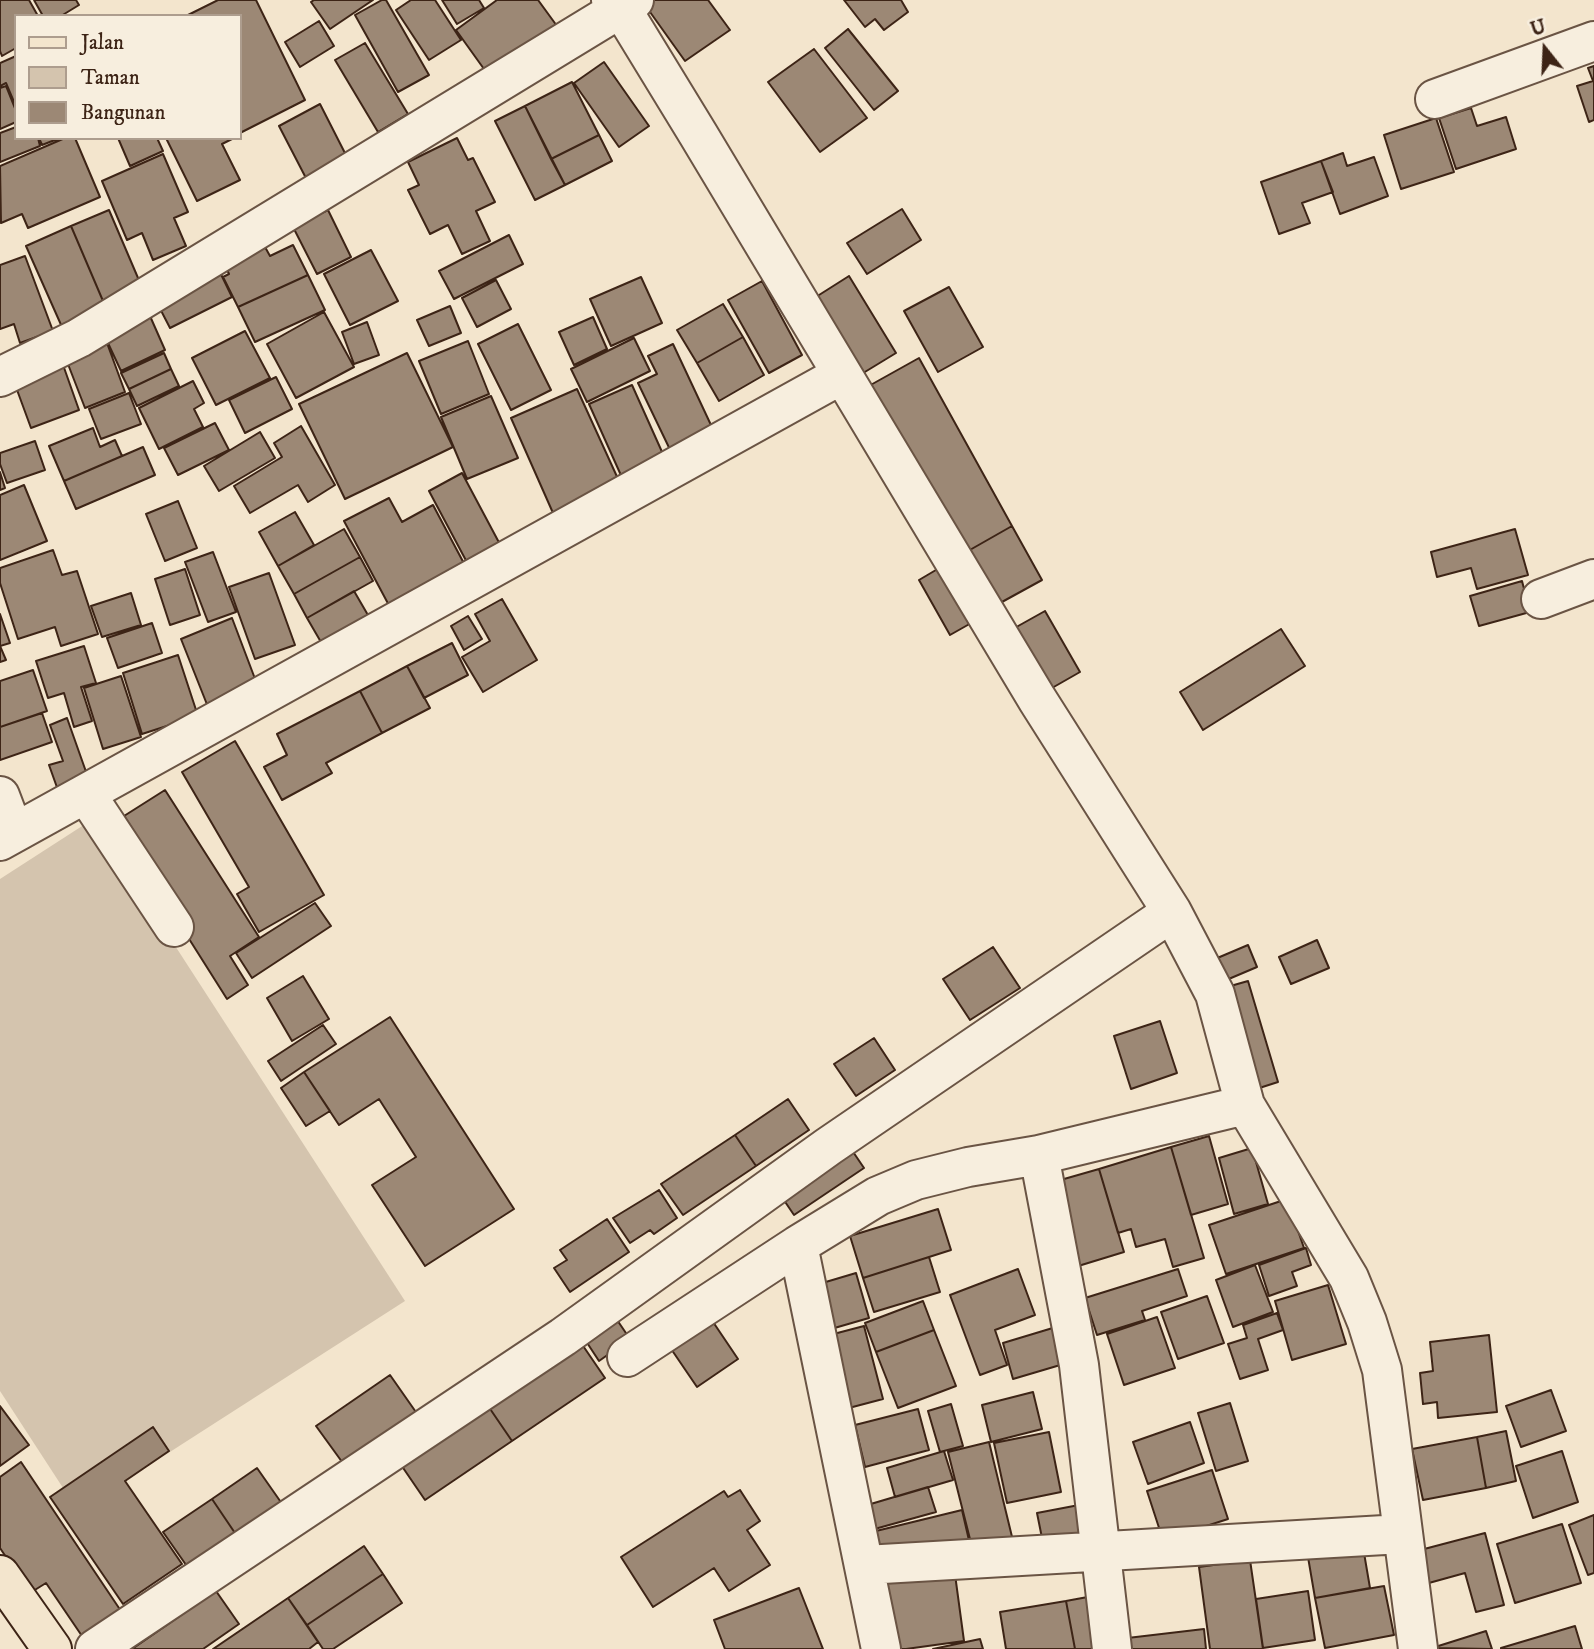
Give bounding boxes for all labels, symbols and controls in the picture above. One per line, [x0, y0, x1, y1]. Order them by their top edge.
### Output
legend [14, 14, 242, 140]
north arrow [1510, 14, 1580, 84]
text: U [1528, 15, 1549, 42]
text: Jalan [81, 30, 124, 56]
text: Taman [81, 65, 140, 91]
text: Bangunan [81, 100, 165, 126]

